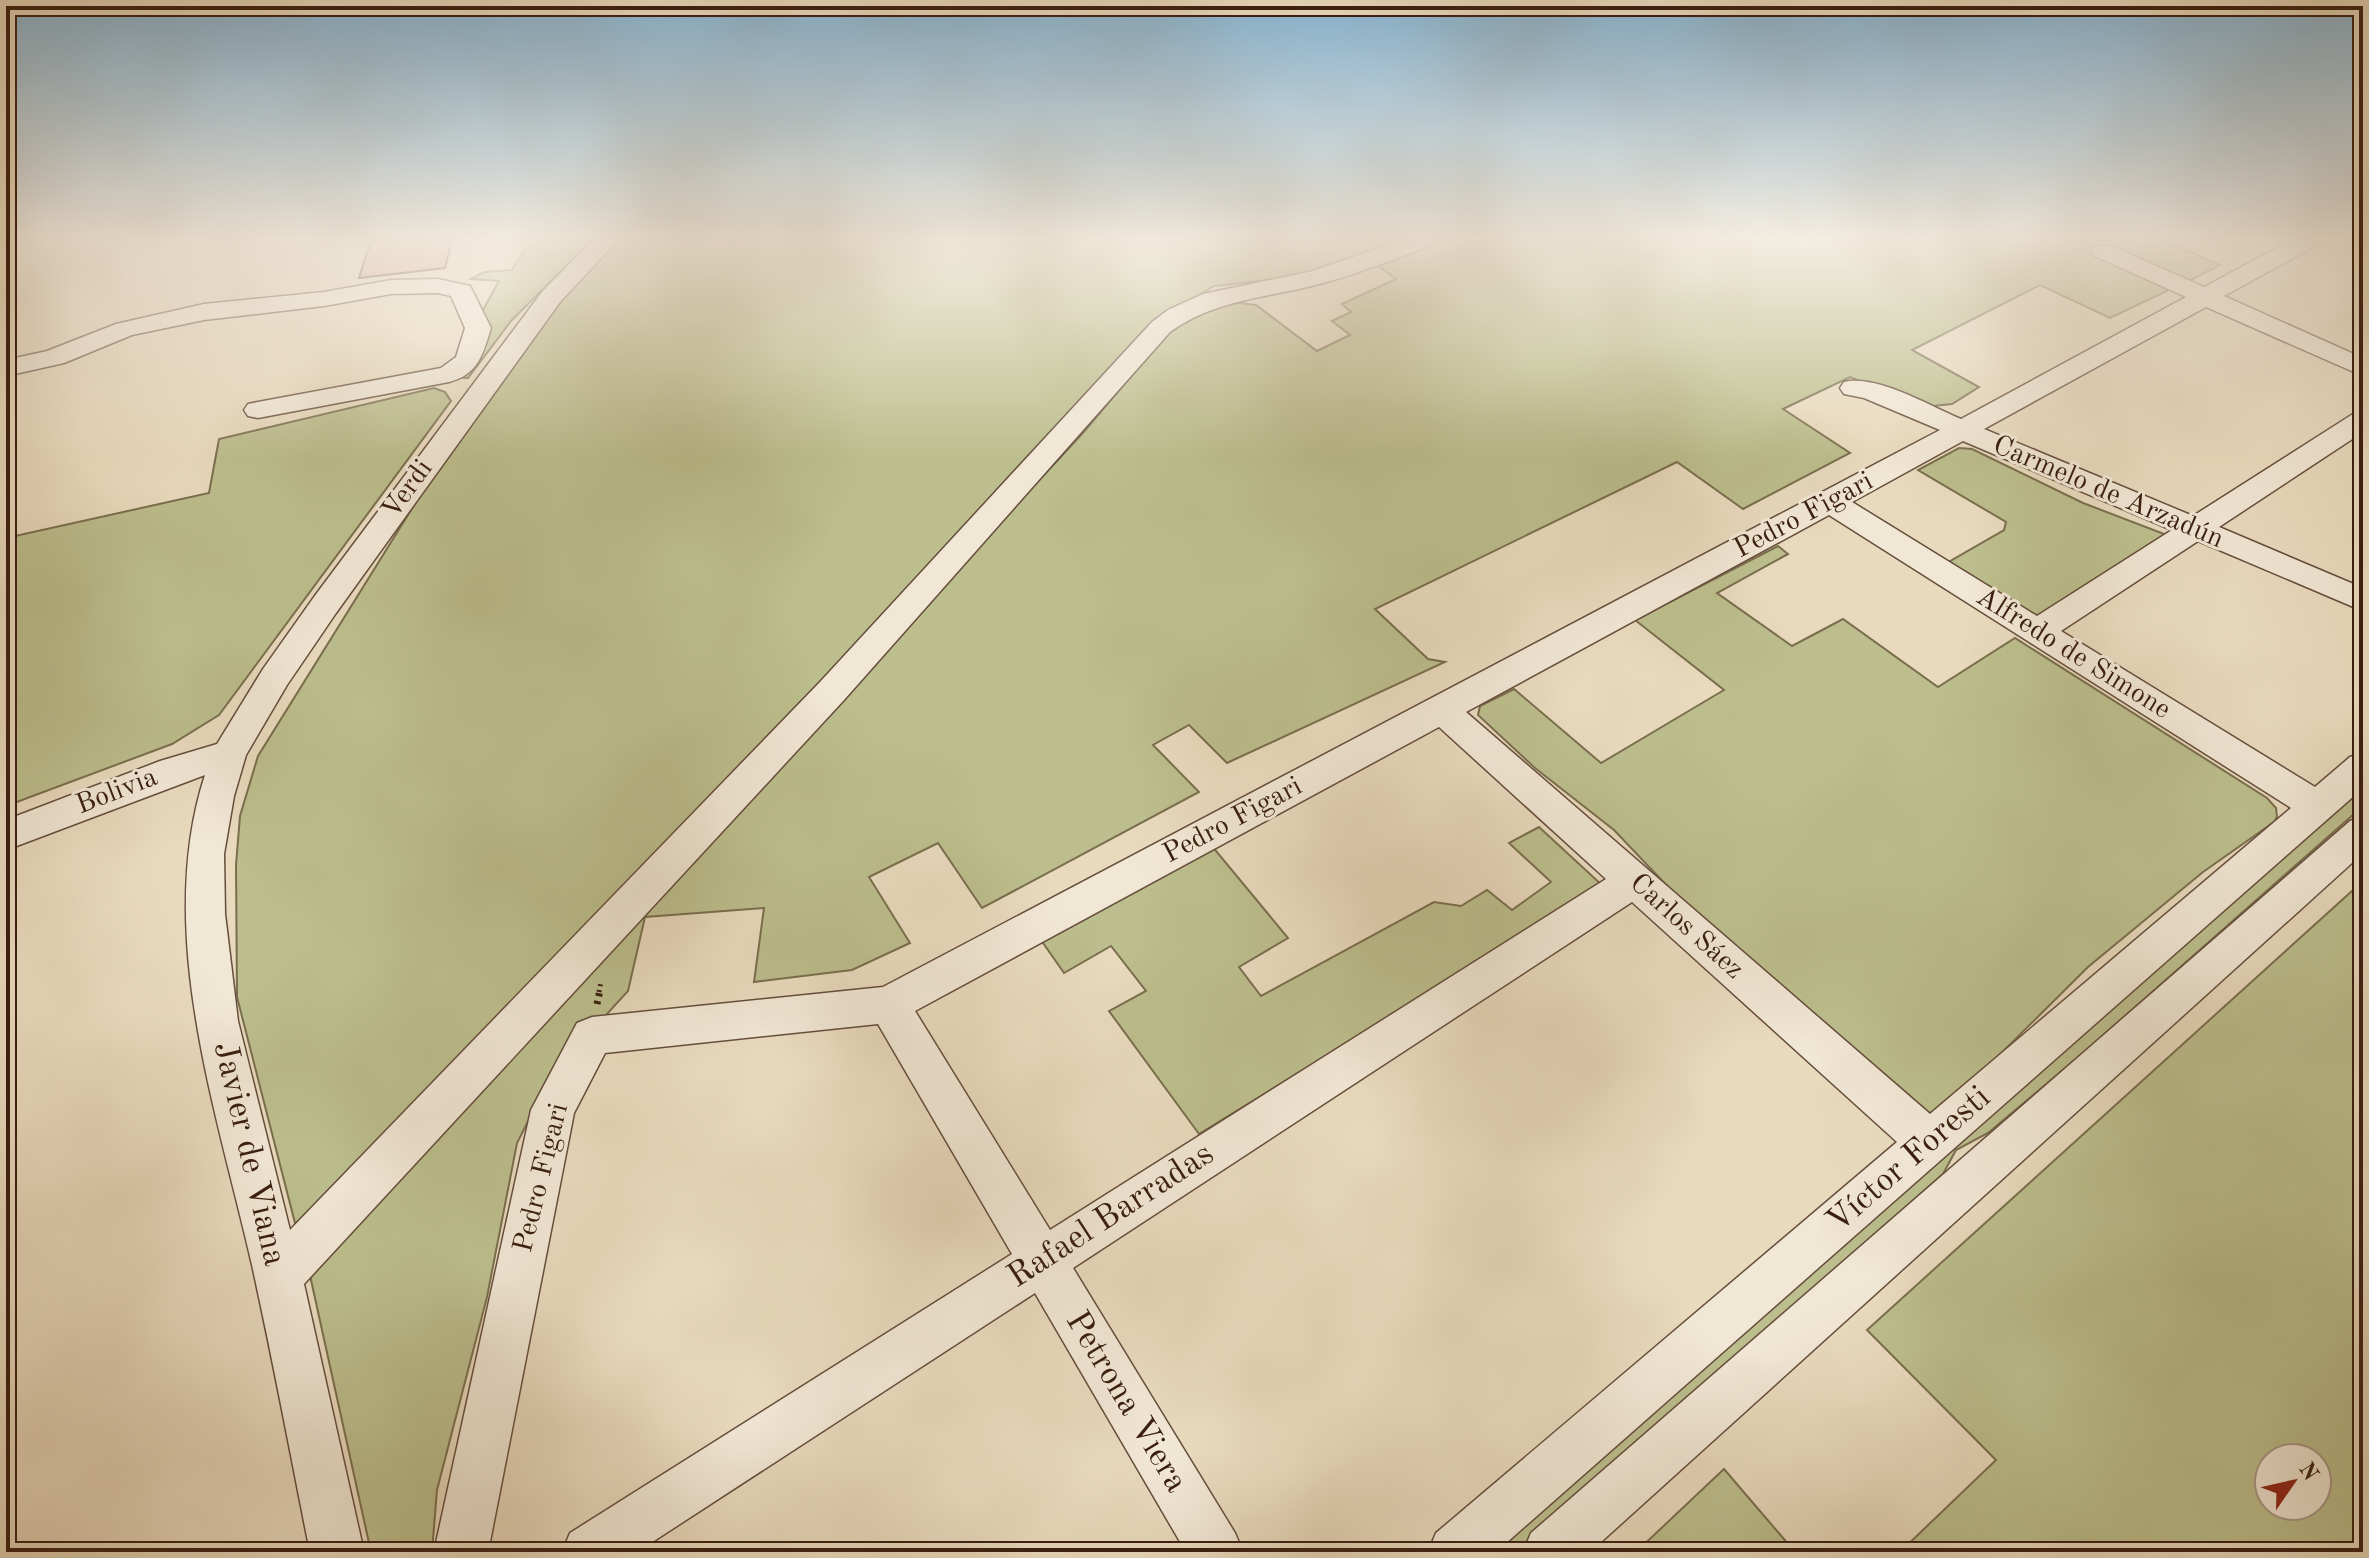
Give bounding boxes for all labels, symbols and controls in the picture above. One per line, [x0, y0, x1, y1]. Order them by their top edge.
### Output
street label: Carmelo de Arzadún [1989, 432, 2227, 554]
street label: Verdi [377, 455, 439, 525]
street label: Pedro Figari [1730, 468, 1878, 564]
street label: Alfredo de Simone [1971, 583, 2175, 725]
street label: Bolivia [73, 764, 162, 820]
street label: Pedro Figari [1159, 773, 1307, 869]
street label: Carlos Sáez [1624, 869, 1748, 985]
street label: Javier de Viana [207, 1039, 291, 1270]
street label: Víctor Foresti [1821, 1080, 1997, 1240]
street label: Pedro Figari [510, 1100, 574, 1256]
street label: Rafael Barradas [1002, 1137, 1220, 1295]
street label: Petrona Viera [1059, 1306, 1193, 1499]
north arrow [2253, 1442, 2333, 1522]
text: N [2294, 1459, 2322, 1485]

